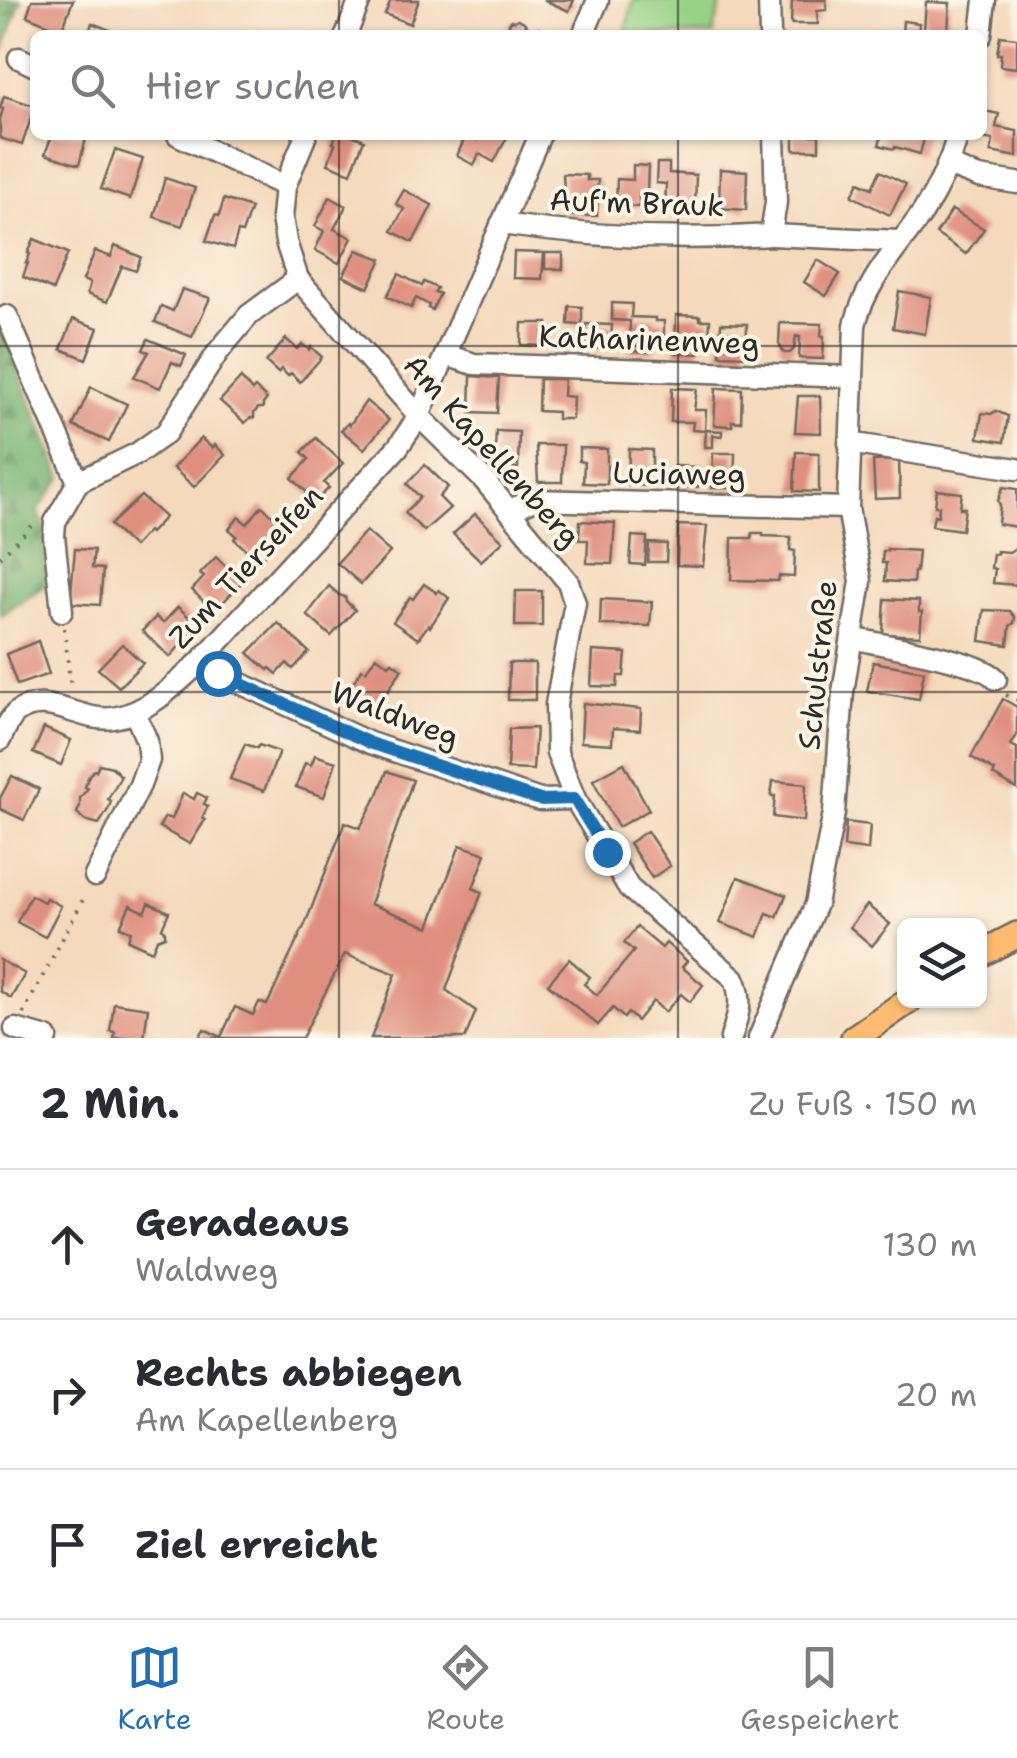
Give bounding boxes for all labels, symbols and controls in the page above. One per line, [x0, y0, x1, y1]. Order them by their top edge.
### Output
search box [30, 30, 987, 140]
icon: search [65, 58, 120, 113]
text: Hier suchen [145, 60, 360, 111]
street label: Auf'm Brauk [549, 179, 725, 226]
street label: Katharinenweg [538, 315, 760, 364]
street label: Am Kapellenberg [395, 345, 590, 556]
street label: Luciaweg [612, 452, 746, 495]
street label: Zum Tierseifen [159, 476, 332, 657]
street label: Schulstraße [788, 578, 847, 752]
route start [196, 651, 242, 697]
street label: Waldweg [325, 671, 465, 758]
route end [585, 830, 631, 876]
map controls [897, 918, 987, 1008]
button: layers [897, 918, 987, 1008]
text: 2 Min. [40, 1075, 180, 1131]
text: Zu Fuß · 150 m [749, 1082, 977, 1125]
text: Geradeaus [135, 1197, 350, 1248]
icon: ahead [40, 1217, 95, 1272]
text: 130 m [882, 1223, 977, 1266]
text: Waldweg [135, 1248, 278, 1291]
text: Rechts abbiegen [135, 1347, 462, 1398]
icon: right [40, 1367, 95, 1422]
text: 20 m [895, 1373, 977, 1416]
text: Am Kapellenberg [135, 1398, 398, 1441]
icon: arrive [40, 1517, 95, 1572]
text: Ziel erreicht [135, 1519, 378, 1570]
tab: Karte [117, 1640, 191, 1738]
tab: Route [426, 1640, 505, 1738]
tab: Gespeichert [740, 1640, 900, 1738]

